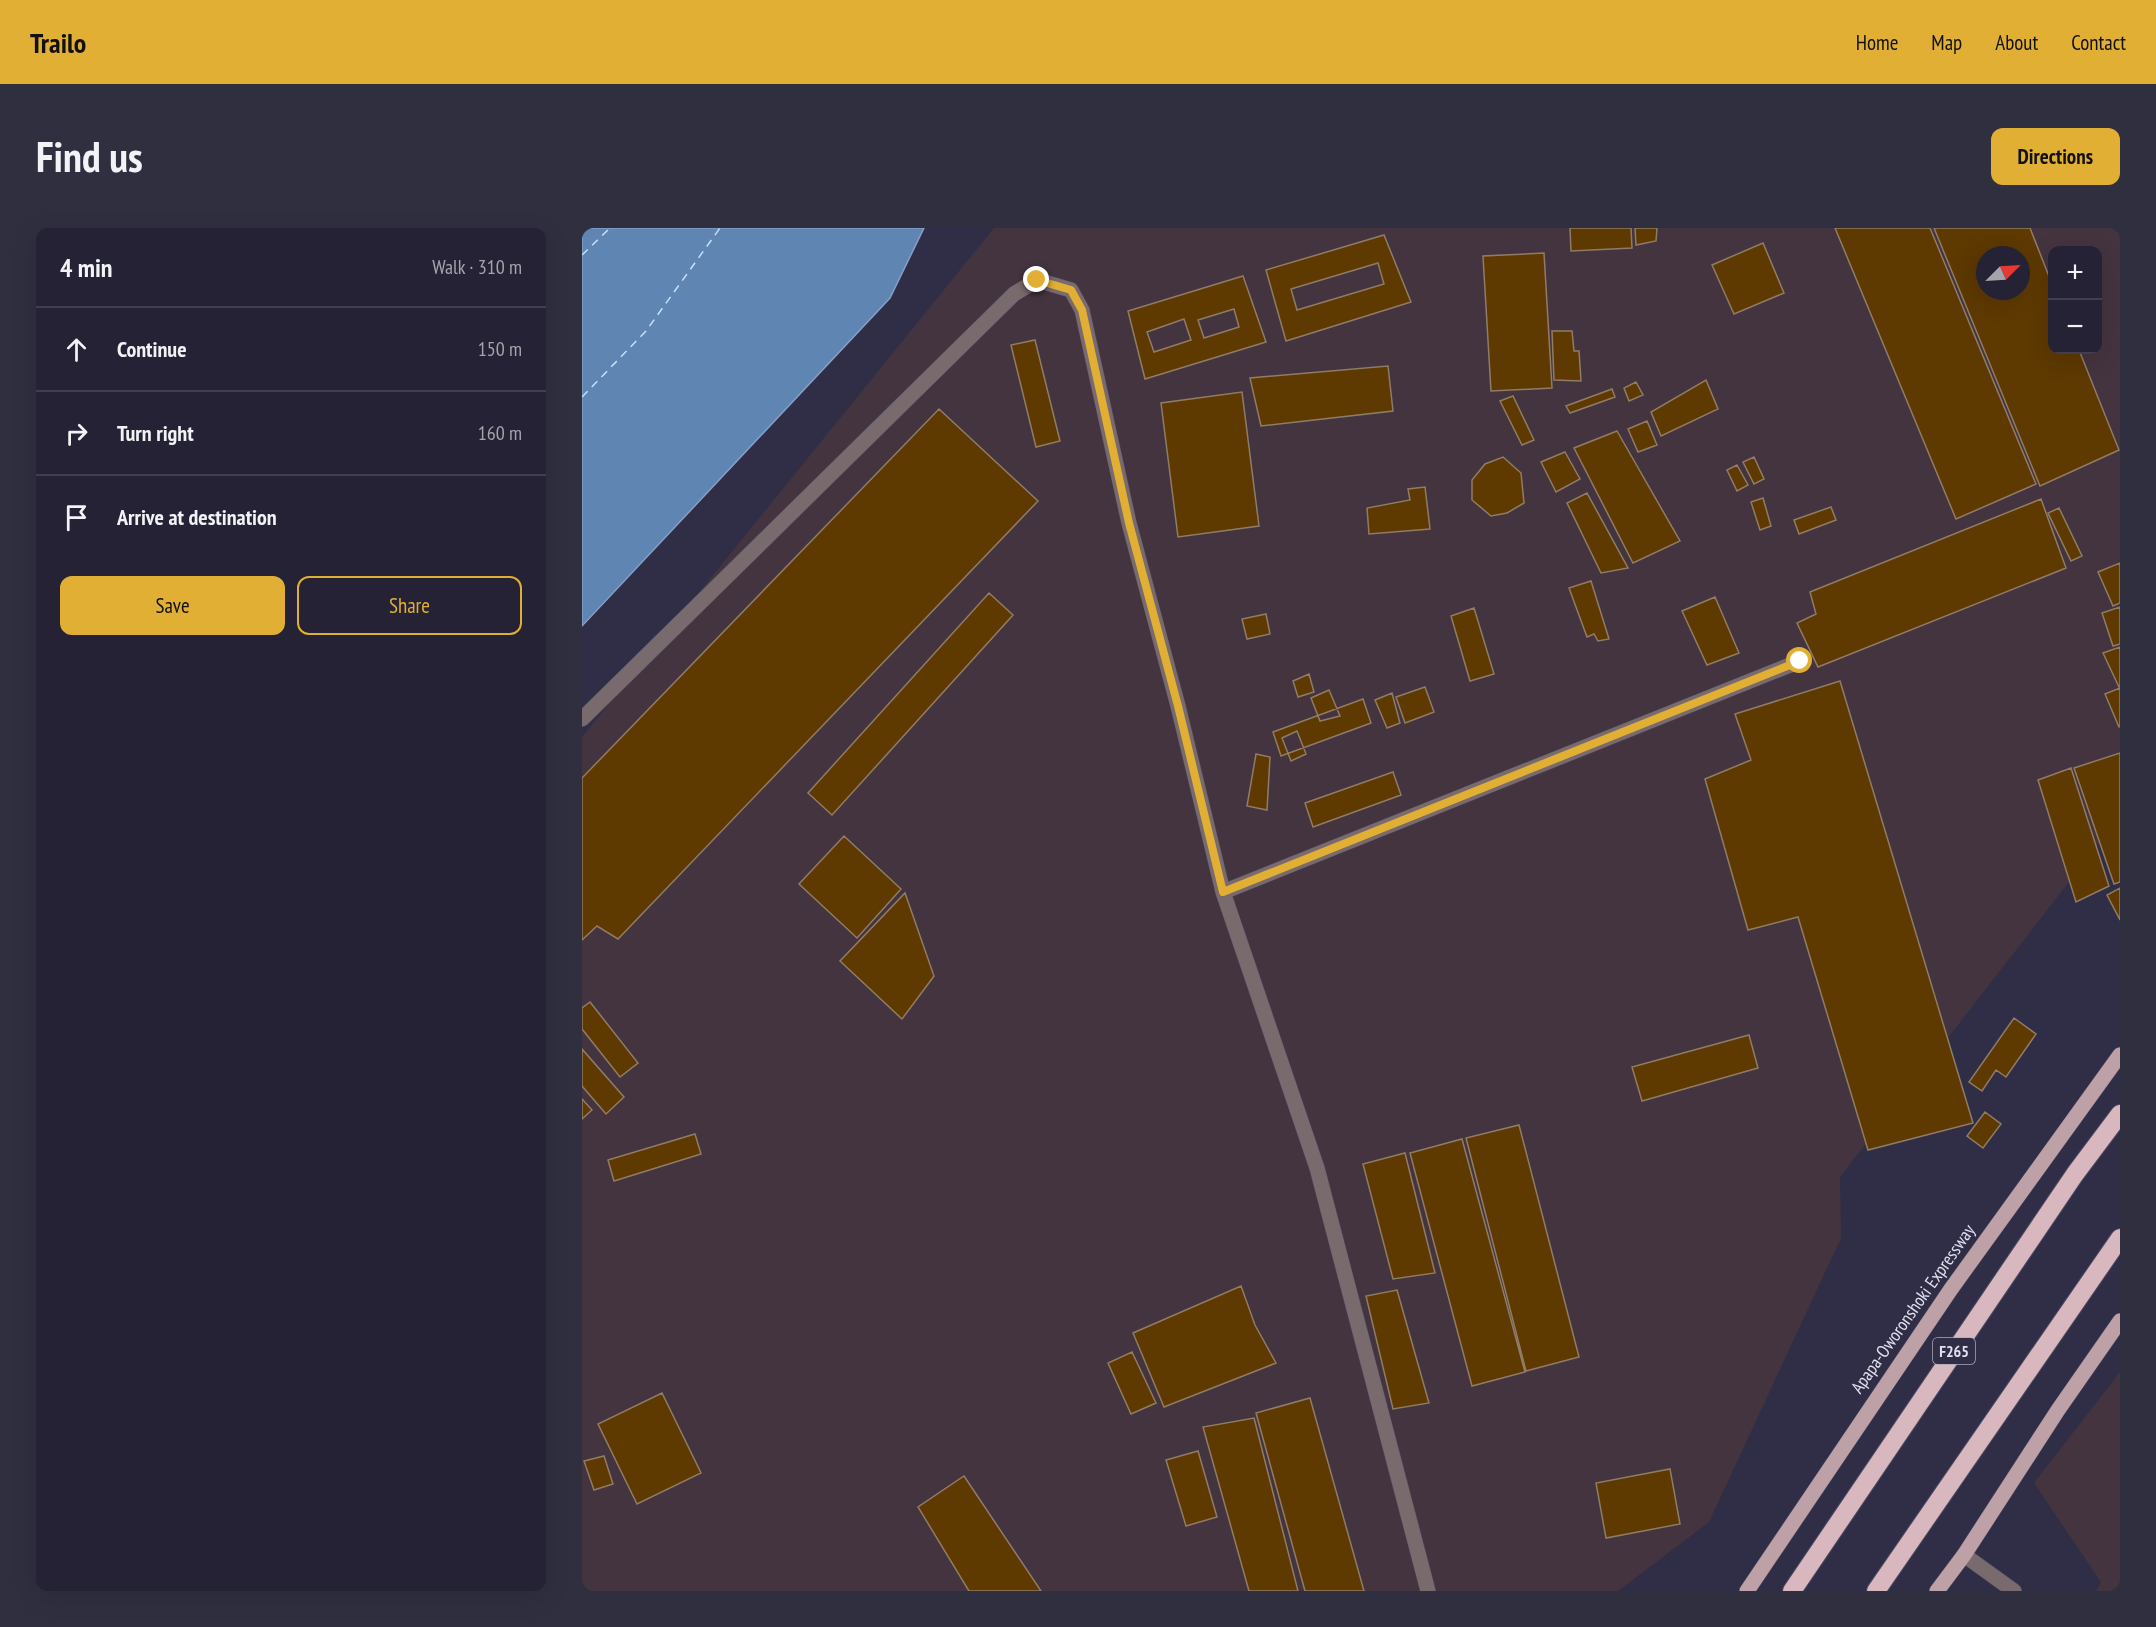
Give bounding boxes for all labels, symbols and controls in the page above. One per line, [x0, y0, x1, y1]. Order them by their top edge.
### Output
text: Trailo [30, 24, 86, 61]
text: Home [1856, 29, 1898, 56]
text: Map [1931, 29, 1962, 56]
text: About [1995, 29, 2038, 56]
text: Contact [2071, 29, 2126, 56]
button: Directions [1991, 128, 2120, 185]
text: Find us [36, 129, 143, 184]
north arrow [1976, 246, 2030, 300]
map controls [2048, 246, 2102, 354]
button: + [2048, 246, 2102, 300]
text: 4 min [60, 251, 113, 284]
text: Walk · 310 m [432, 254, 522, 280]
route end [1023, 266, 1049, 292]
button: − [2048, 300, 2102, 354]
icon: ahead [60, 333, 93, 366]
text: Continue [117, 335, 187, 363]
text: 150 m [478, 336, 522, 362]
icon: right [60, 417, 93, 450]
text: Turn right [117, 419, 194, 447]
text: 160 m [478, 420, 522, 446]
icon: arrive [60, 501, 93, 534]
text: Arrive at destination [117, 503, 277, 531]
button: Save [60, 576, 285, 635]
button: Share [297, 576, 522, 635]
route start [1786, 647, 1812, 673]
street label: Apapa-Oworonshoki Expressway [1845, 1220, 1980, 1398]
road number: F265 [1933, 1338, 1975, 1364]

